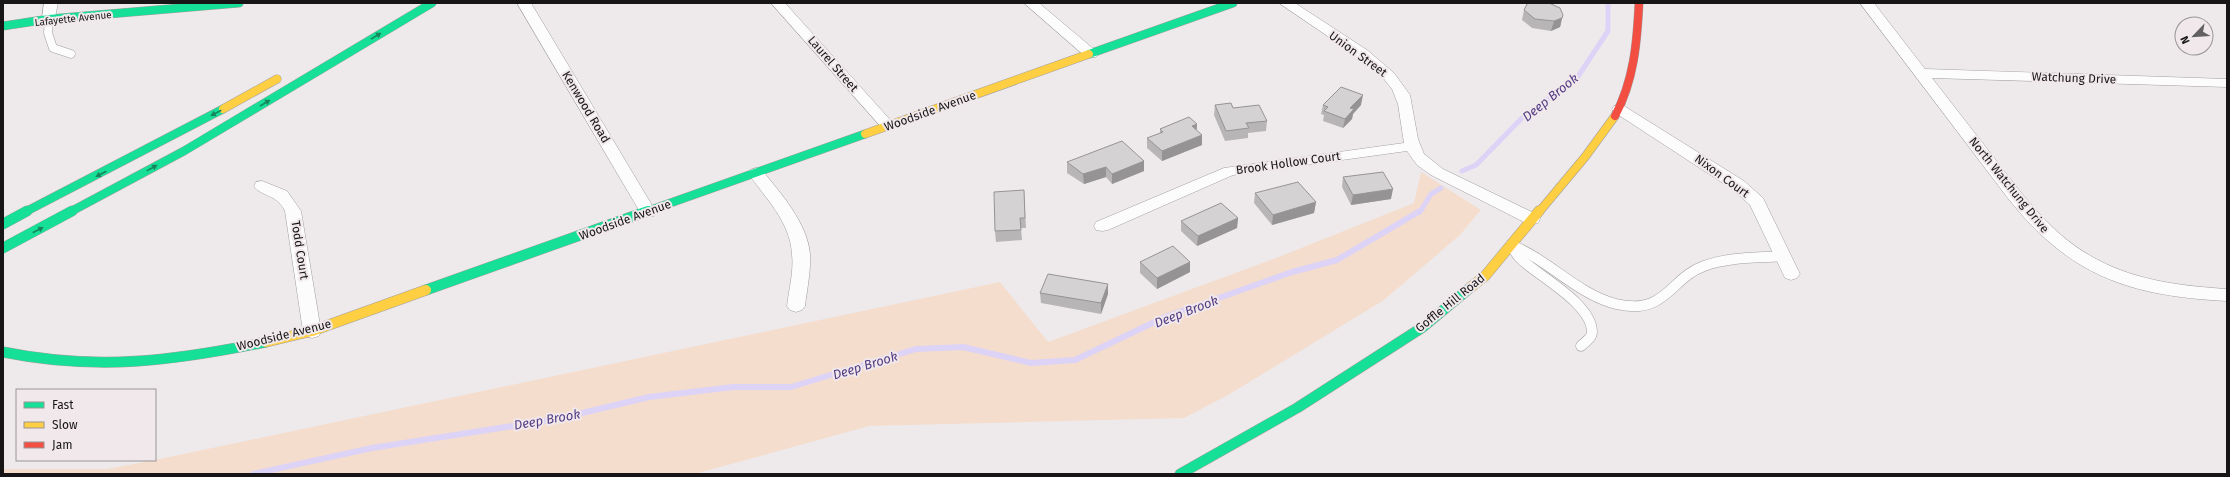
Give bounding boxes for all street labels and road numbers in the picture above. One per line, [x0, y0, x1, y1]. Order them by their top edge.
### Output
street label: Lafayette Avenue [34, 9, 112, 29]
street label: Union Street [1326, 28, 1390, 80]
street label: Laurel Street [805, 33, 861, 95]
street label: Kenwood Road [559, 69, 613, 145]
street label: Watchung Drive [2031, 70, 2117, 86]
street label: Woodside Avenue [882, 88, 978, 134]
street label: North Watchung Drive [1966, 134, 2052, 236]
street label: Brook Hollow Court [1235, 149, 1342, 177]
street label: Nixon Court [1692, 152, 1753, 201]
street label: Woodside Avenue [577, 197, 673, 243]
street label: Todd Court [288, 220, 312, 281]
street label: Goffle Hill Road [1413, 271, 1487, 335]
street label: Woodside Avenue [235, 317, 333, 353]

